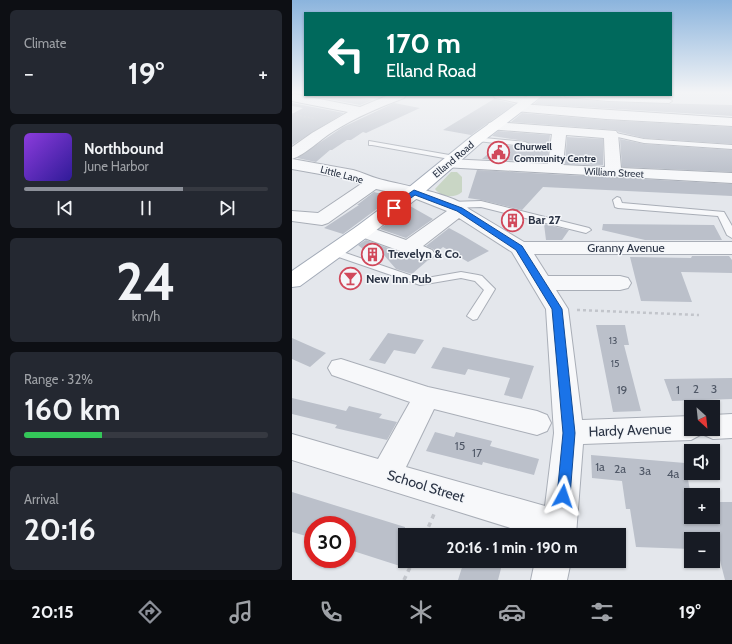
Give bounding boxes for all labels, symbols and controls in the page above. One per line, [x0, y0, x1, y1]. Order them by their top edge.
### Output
text: 170 m [386, 26, 461, 60]
icon: left [320, 28, 372, 80]
text: Climate [24, 35, 66, 51]
text: 19° [128, 55, 164, 92]
text: − [24, 60, 34, 87]
text: + [258, 60, 268, 87]
text: Elland Road [386, 60, 476, 82]
street label: Elland Road [430, 138, 477, 180]
public building icon: Churwell Community Centre [486, 139, 512, 165]
text: Northbound [84, 140, 164, 158]
place label: Churwell Community Centre [514, 140, 596, 165]
text: June Harbor [84, 158, 149, 174]
street label: Little Lane [319, 163, 365, 186]
street label: William Street [584, 164, 645, 181]
pin [377, 191, 411, 225]
icon: previous [54, 197, 76, 219]
icon: pause [135, 197, 157, 219]
icon: next [216, 197, 238, 219]
icon: arrive [383, 197, 405, 219]
building icon: Bar 27 [499, 207, 525, 233]
place label: Bar 27 [528, 212, 561, 227]
street label: Granny Avenue [587, 240, 665, 255]
building icon: Trevelyn & Co. [360, 241, 386, 267]
place label: Trevelyn & Co. [388, 246, 462, 261]
text: 24 [116, 250, 176, 313]
bar icon: New Inn Pub [337, 266, 363, 292]
place label: New Inn Pub [366, 271, 432, 286]
text: km/h [132, 308, 160, 324]
house number: 13 [609, 334, 617, 347]
house number: 15 [611, 357, 619, 370]
text: Range · 32% [24, 371, 93, 387]
house number: 2 [693, 381, 699, 396]
house number: 3 [711, 381, 717, 396]
house number: 19 [617, 382, 628, 397]
house number: 1 [676, 382, 680, 397]
text: 160 km [24, 391, 120, 428]
north arrow [684, 400, 720, 436]
map controls [684, 400, 720, 568]
street label: Hardy Avenue [588, 420, 672, 440]
house number: 15 [455, 438, 465, 453]
button: sound [684, 444, 720, 480]
house number: 17 [472, 445, 482, 460]
house number: 1a [595, 459, 605, 474]
house number: 2a [614, 461, 626, 476]
house number: 3a [639, 463, 651, 478]
street label: School Street [385, 466, 467, 506]
house number: 4a [667, 466, 680, 481]
position arrow [542, 475, 584, 517]
button: + [684, 488, 720, 524]
text: Arrival [24, 491, 59, 507]
text: 20:16 [24, 511, 96, 548]
speed limit sign: 30 [304, 516, 356, 568]
button: − [684, 532, 720, 568]
text: 20:16 · 1 min · 190 m [446, 539, 578, 557]
icon: directions [136, 598, 164, 626]
icon: music [227, 598, 255, 626]
icon: phone [317, 598, 345, 626]
icon: climate [407, 598, 435, 626]
icon: car [498, 598, 526, 626]
icon: filters [588, 598, 616, 626]
text: 20:15 [31, 601, 74, 623]
text: 19° [679, 601, 701, 623]

